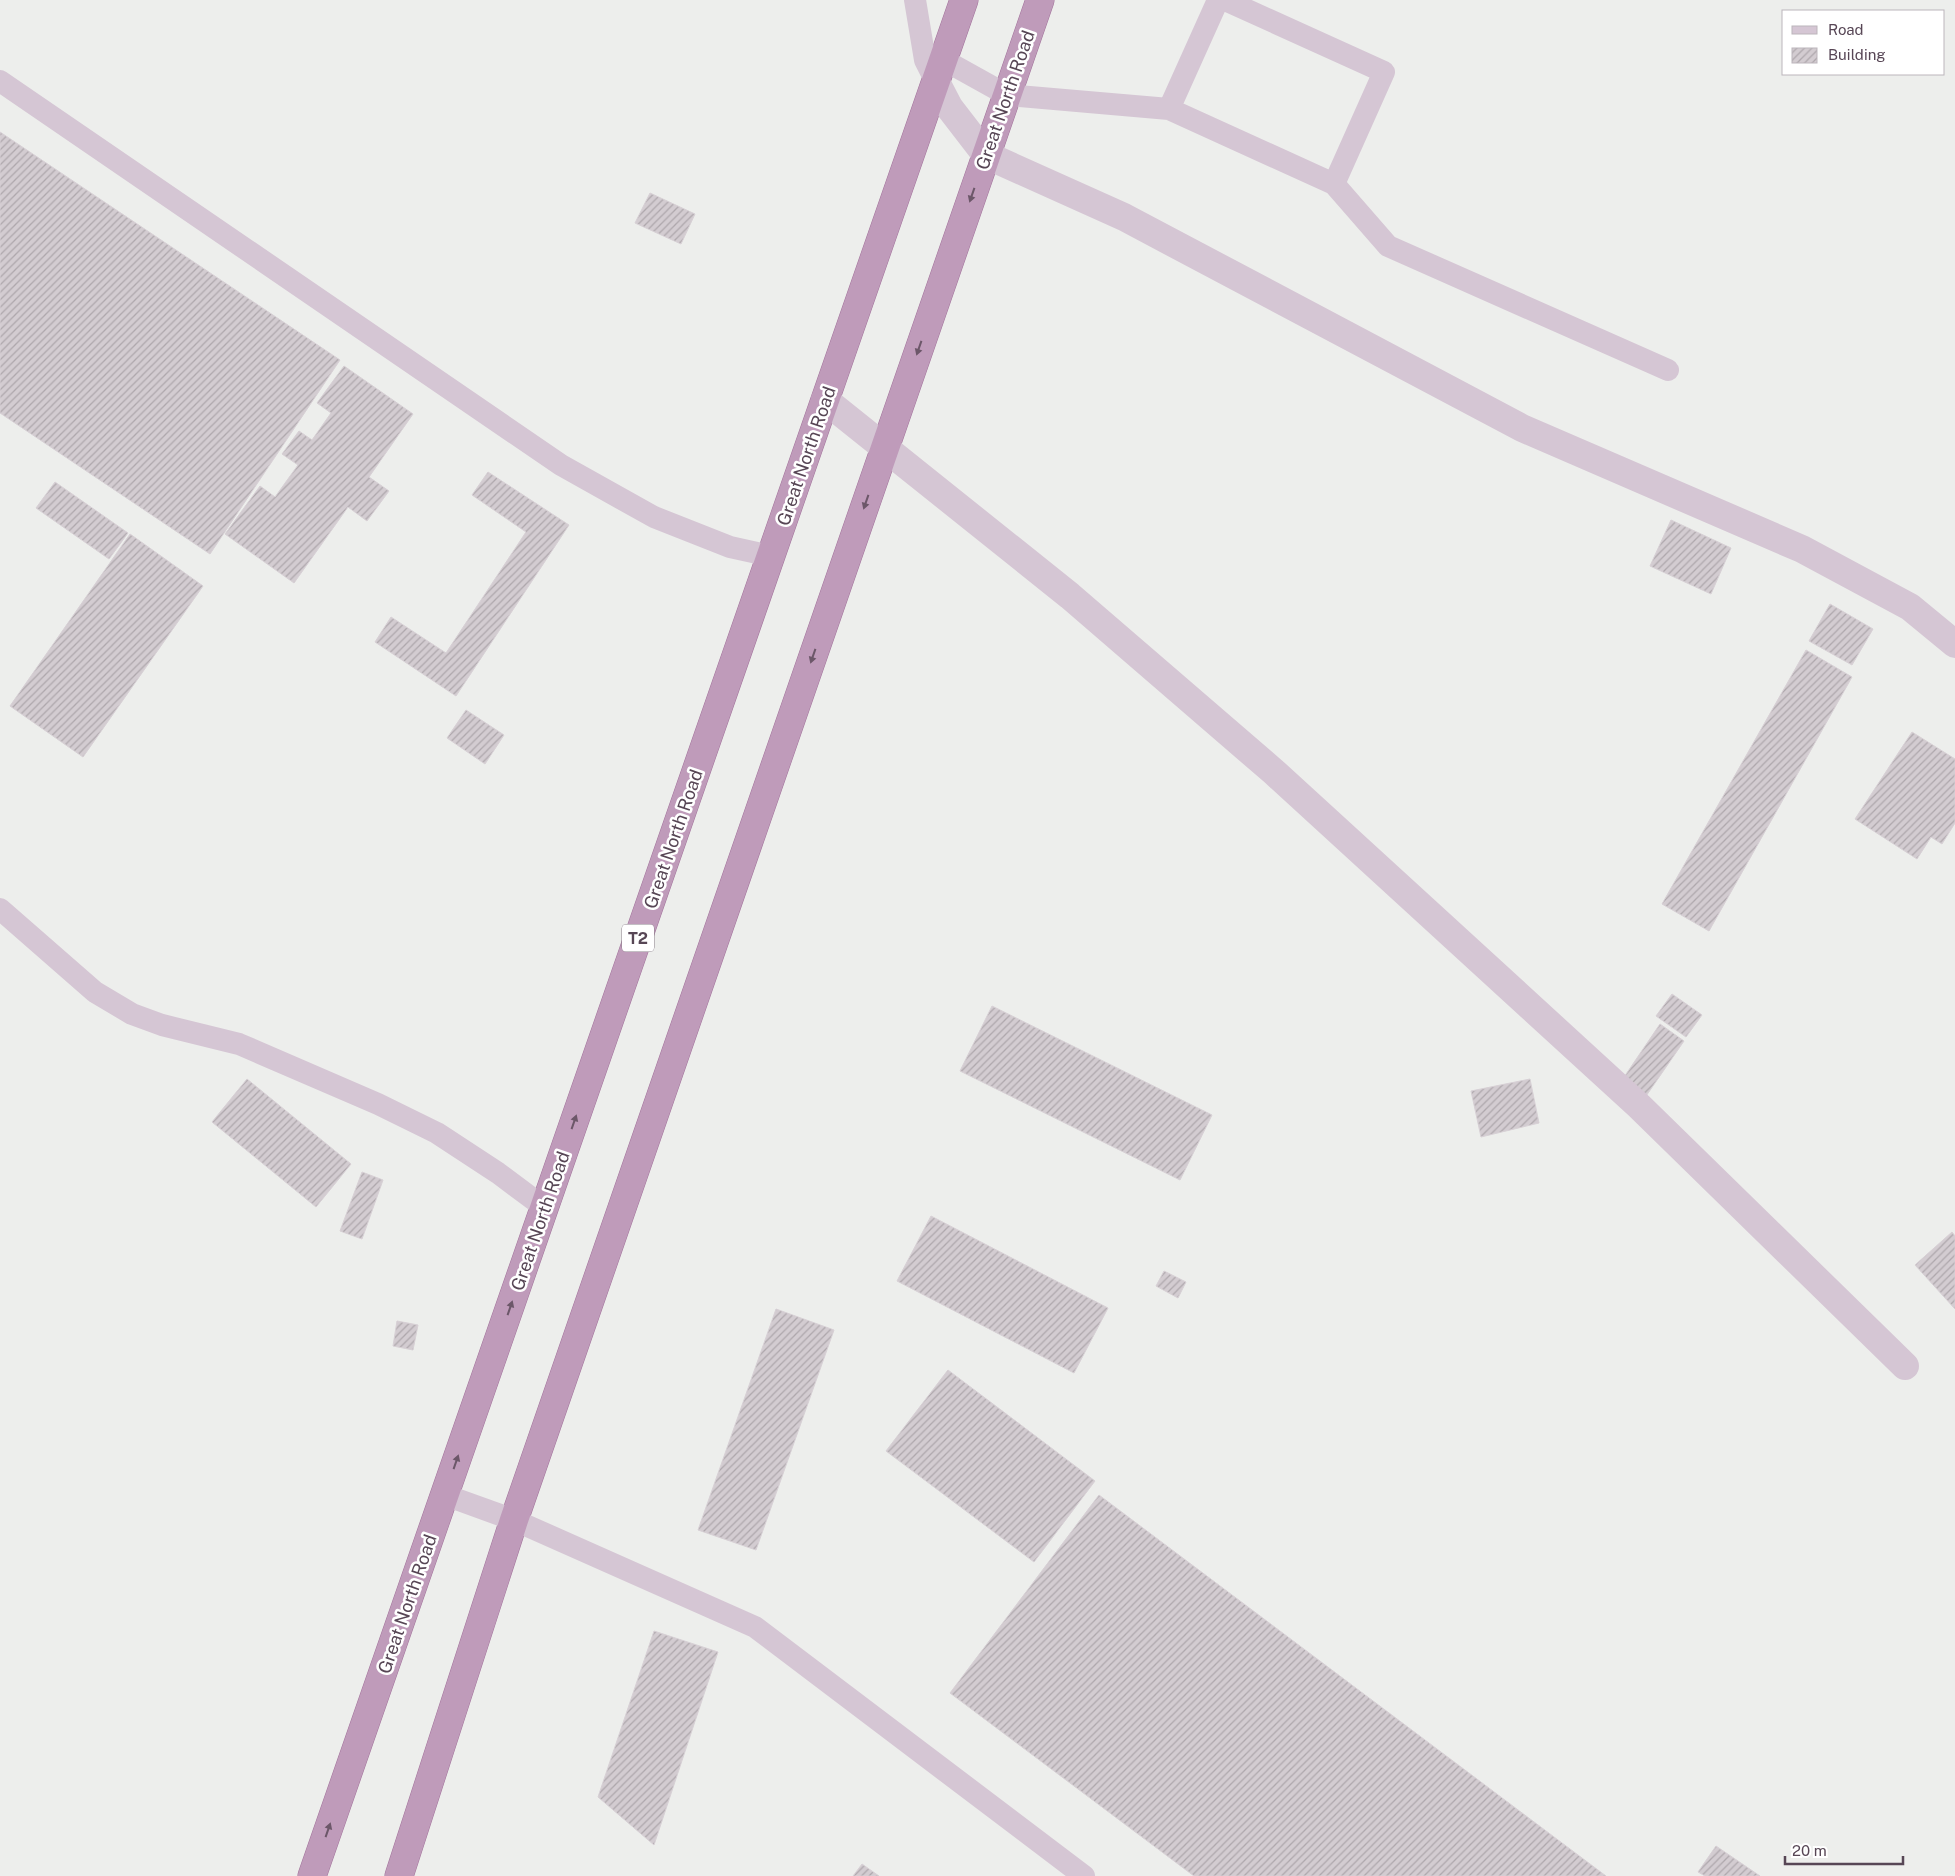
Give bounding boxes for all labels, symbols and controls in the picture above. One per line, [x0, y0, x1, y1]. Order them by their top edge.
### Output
legend [1782, 10, 1945, 75]
text: Road [1828, 21, 1864, 38]
street label: Great North Road [971, 28, 1039, 172]
text: Building [1828, 46, 1886, 63]
one-way arrow [968, 188, 976, 203]
one-way arrow [915, 341, 922, 356]
street label: Great North Road [772, 384, 840, 528]
one-way arrow [862, 495, 870, 510]
one-way arrow [809, 648, 816, 663]
street label: Great North Road [639, 767, 707, 911]
road number: T2 [622, 924, 654, 951]
one-way arrow [571, 1114, 579, 1129]
street label: Great North Road [506, 1149, 574, 1293]
one-way arrow [506, 1300, 514, 1315]
one-way arrow [453, 1454, 460, 1469]
street label: Great North Road [373, 1532, 441, 1676]
one-way arrow [324, 1822, 332, 1837]
scale bar [1785, 1834, 1902, 1866]
text: 20 m [1792, 1842, 1827, 1859]

